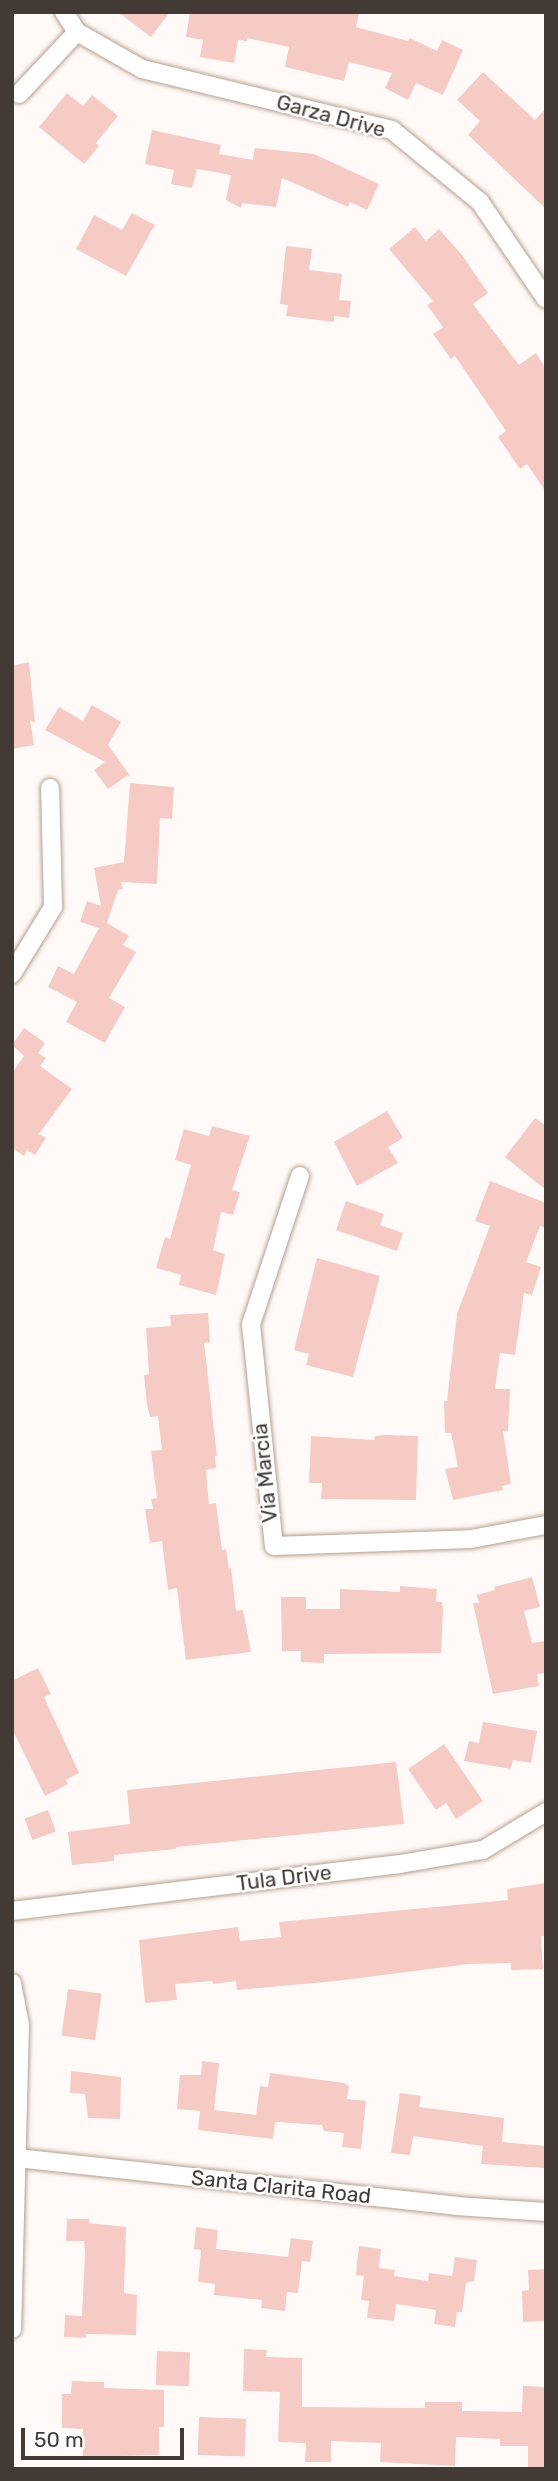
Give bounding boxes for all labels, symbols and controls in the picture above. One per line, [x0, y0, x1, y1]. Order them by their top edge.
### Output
street label: Garza Drive [274, 89, 388, 143]
street label: Via Marcia [247, 1422, 283, 1524]
street label: Tula Drive [235, 1860, 333, 1896]
street label: Santa Clarita Road [190, 2165, 372, 2209]
scale bar [24, 2414, 187, 2458]
text: 50 m [34, 2427, 84, 2452]

